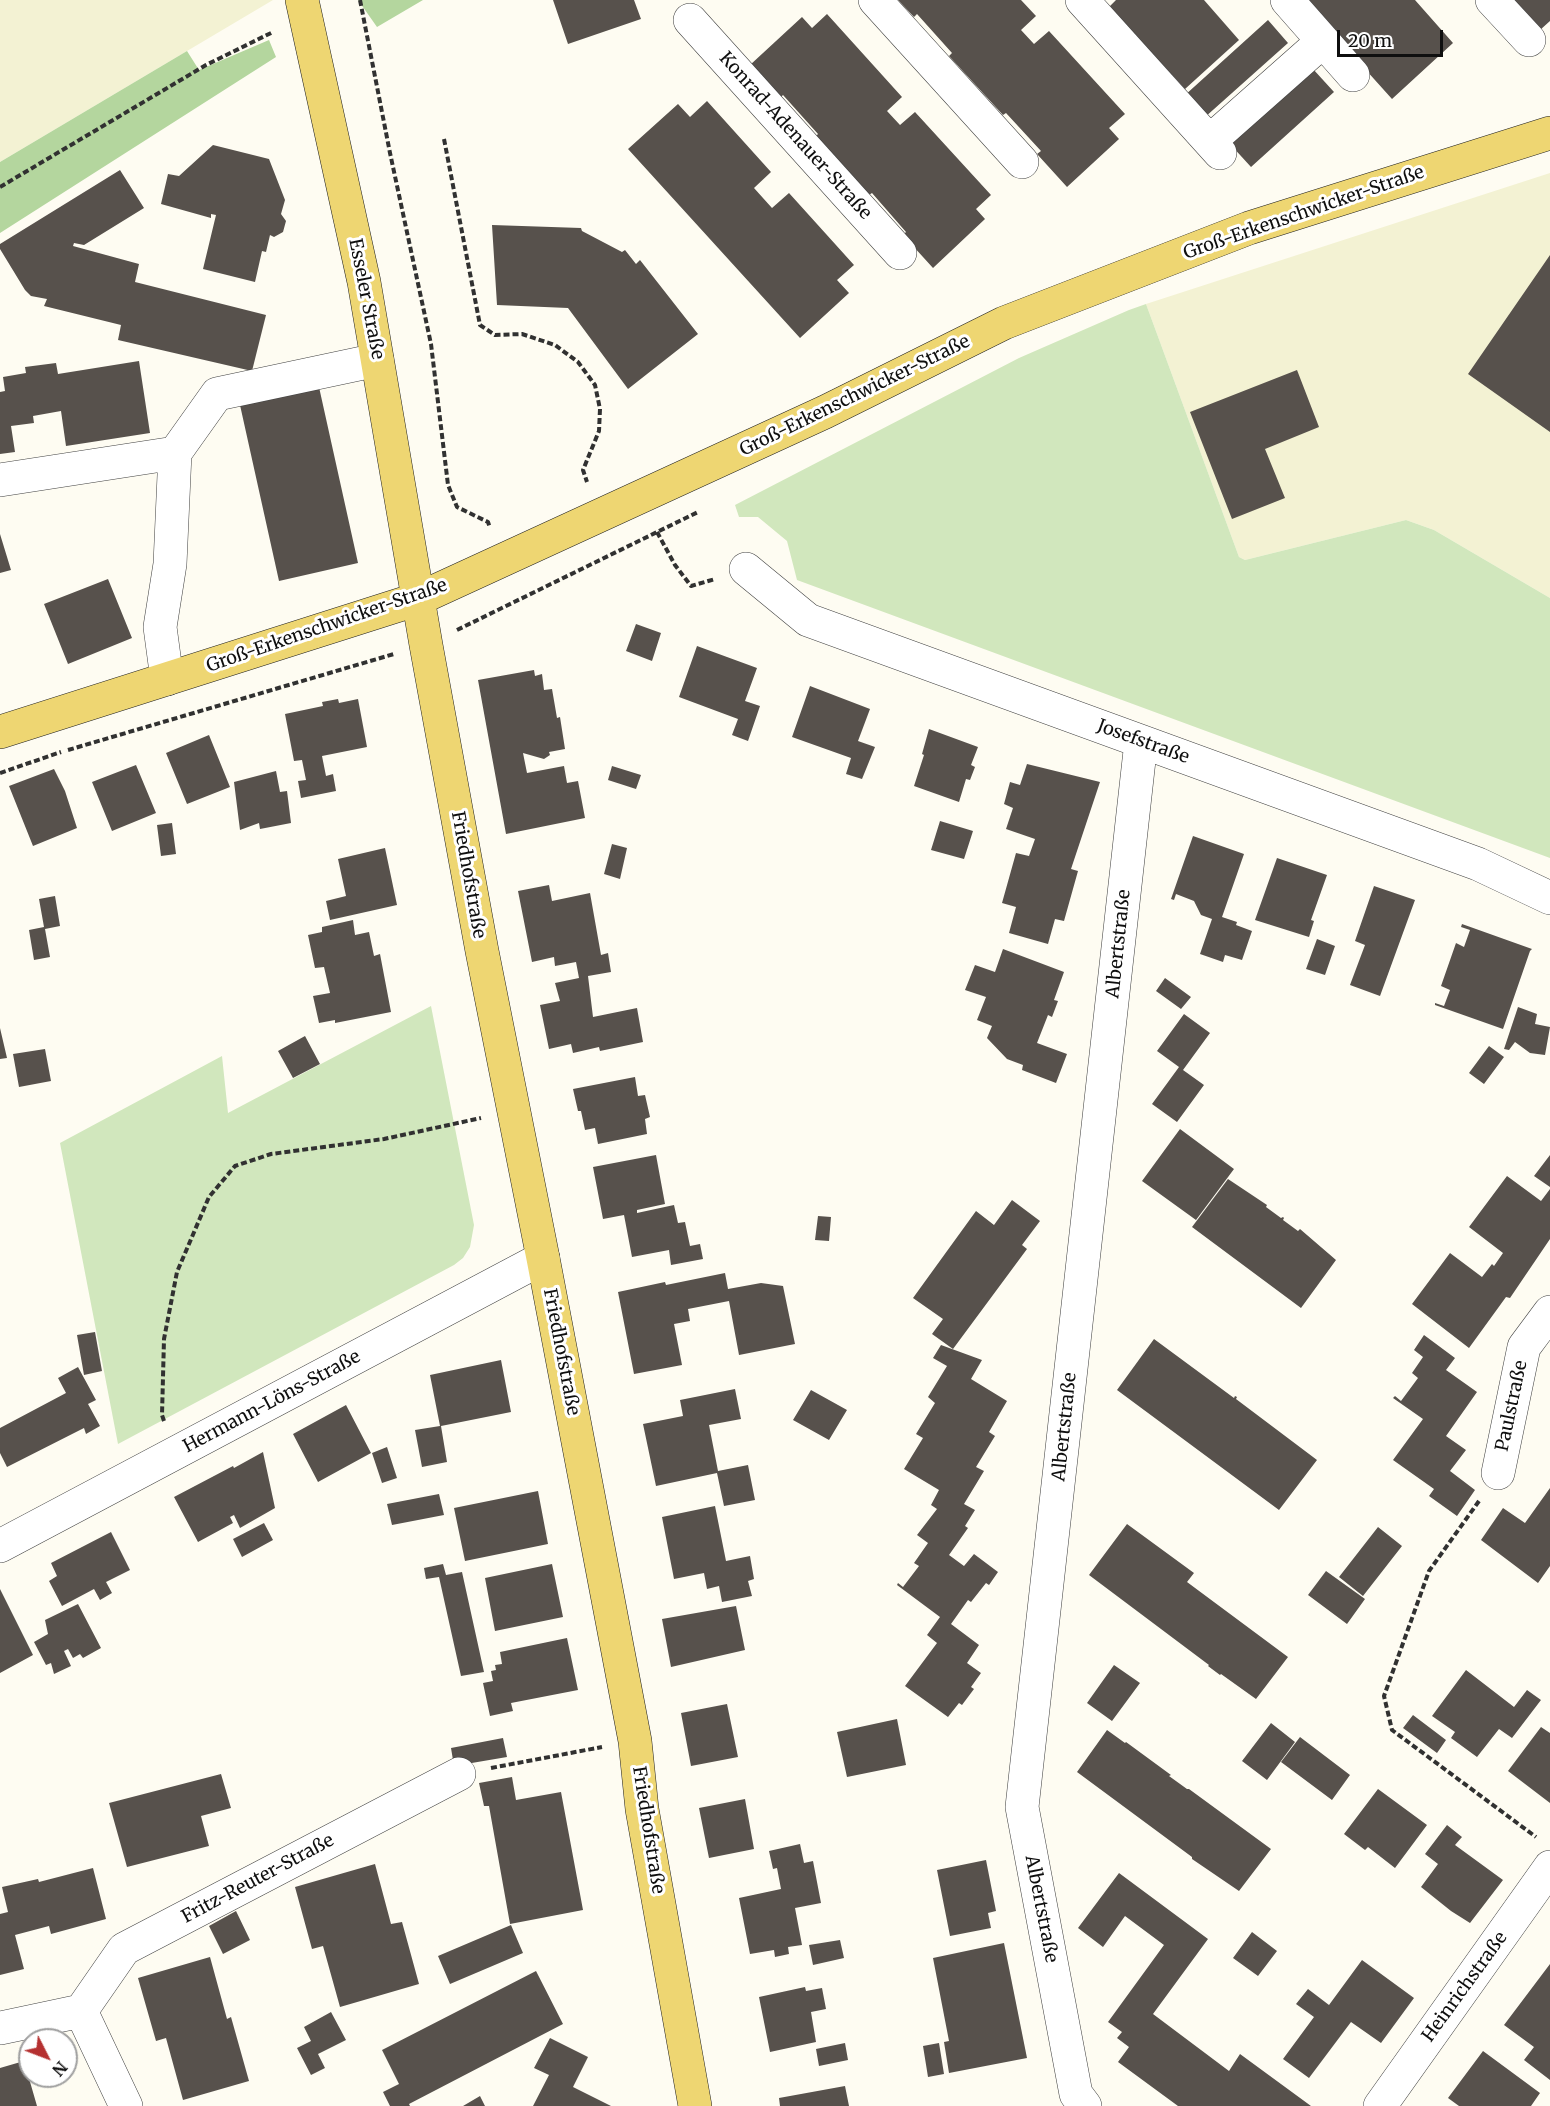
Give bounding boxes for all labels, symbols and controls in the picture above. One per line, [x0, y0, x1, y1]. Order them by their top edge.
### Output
scale bar [1340, 18, 1446, 56]
text: 20 m [1348, 29, 1392, 52]
street label: Konrad-Adenauer-Straße [714, 48, 876, 224]
street label: Groß-Erkenschwicker-Straße [1181, 162, 1427, 264]
street label: Esseler Straße [344, 237, 388, 361]
street label: Groß-Erkenschwicker-Straße [737, 331, 973, 461]
street label: Groß-Erkenschwicker-Straße [204, 575, 450, 677]
street label: Josefstraße [1094, 715, 1192, 769]
street label: Friedhofstraße [446, 810, 490, 940]
street label: Albertstraße [1103, 889, 1135, 999]
street label: Friedhofstraße [538, 1287, 584, 1417]
street label: Hermann-Löns-Straße [180, 1346, 364, 1458]
street label: Paulstraße [1492, 1359, 1532, 1453]
street label: Albertstraße [1049, 1372, 1081, 1482]
street label: Friedhofstraße [627, 1765, 669, 1895]
street label: Fritz-Reuter-Straße [178, 1830, 338, 1928]
street label: Albertstraße [1020, 1853, 1062, 1965]
street label: Heinrichstraße [1418, 1928, 1512, 2046]
north arrow [18, 2028, 78, 2088]
text: N [48, 2057, 72, 2080]

